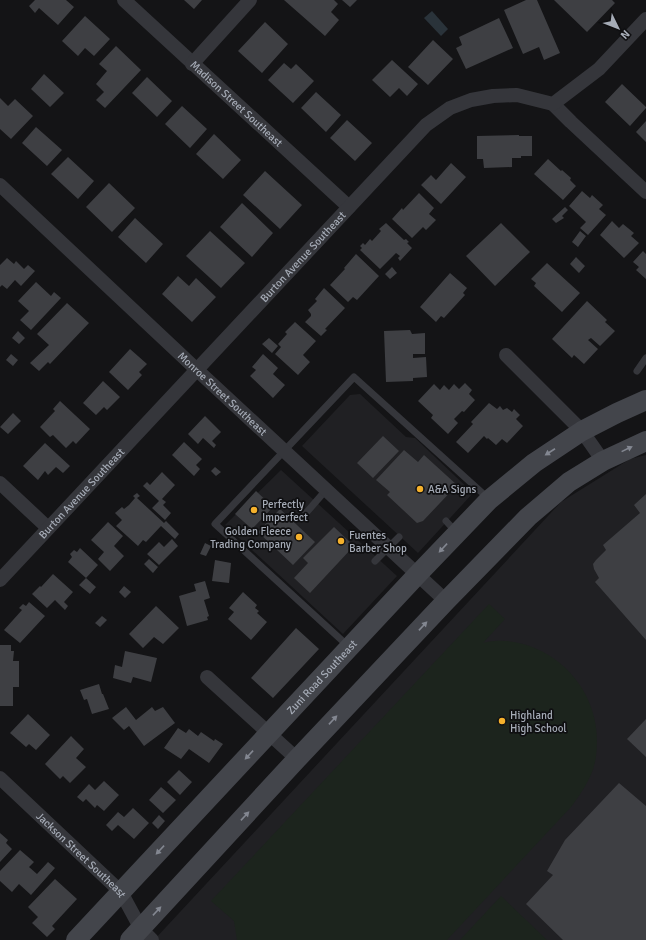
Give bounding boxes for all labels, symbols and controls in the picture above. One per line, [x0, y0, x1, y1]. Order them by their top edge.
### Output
north arrow [598, 8, 638, 48]
text: N [618, 27, 632, 42]
street label: Madison Street Southeast [188, 58, 286, 149]
street label: Burton Avenue Southeast [257, 209, 348, 305]
street label: Monroe Street Southeast [175, 349, 270, 438]
street label: Burton Avenue Southeast [36, 445, 127, 541]
one-way arrow [621, 446, 633, 452]
one-way arrow [545, 448, 555, 456]
place label: A&A Signs [428, 483, 477, 496]
marker: A&A Signs [415, 484, 425, 494]
place label: Perfectly Imperfect [262, 498, 308, 524]
marker: Perfectly Imperfect [249, 505, 259, 515]
place label: Golden Fleece Trading Company [210, 525, 292, 551]
place label: Fuentes Barber Shop [349, 529, 407, 555]
marker: Golden Fleece Trading Company [294, 532, 304, 542]
marker: Fuentes Barber Shop [336, 536, 346, 546]
one-way arrow [438, 543, 448, 553]
one-way arrow [418, 621, 427, 631]
street label: Zuni Road Southeast [284, 637, 360, 717]
place label: Highland High School [510, 709, 567, 735]
one-way arrow [329, 715, 338, 726]
marker: Highland High School [497, 716, 507, 726]
one-way arrow [244, 750, 253, 760]
street label: Jackson Street Southeast [34, 809, 129, 900]
one-way arrow [240, 811, 250, 821]
one-way arrow [155, 845, 164, 855]
one-way arrow [152, 907, 161, 916]

